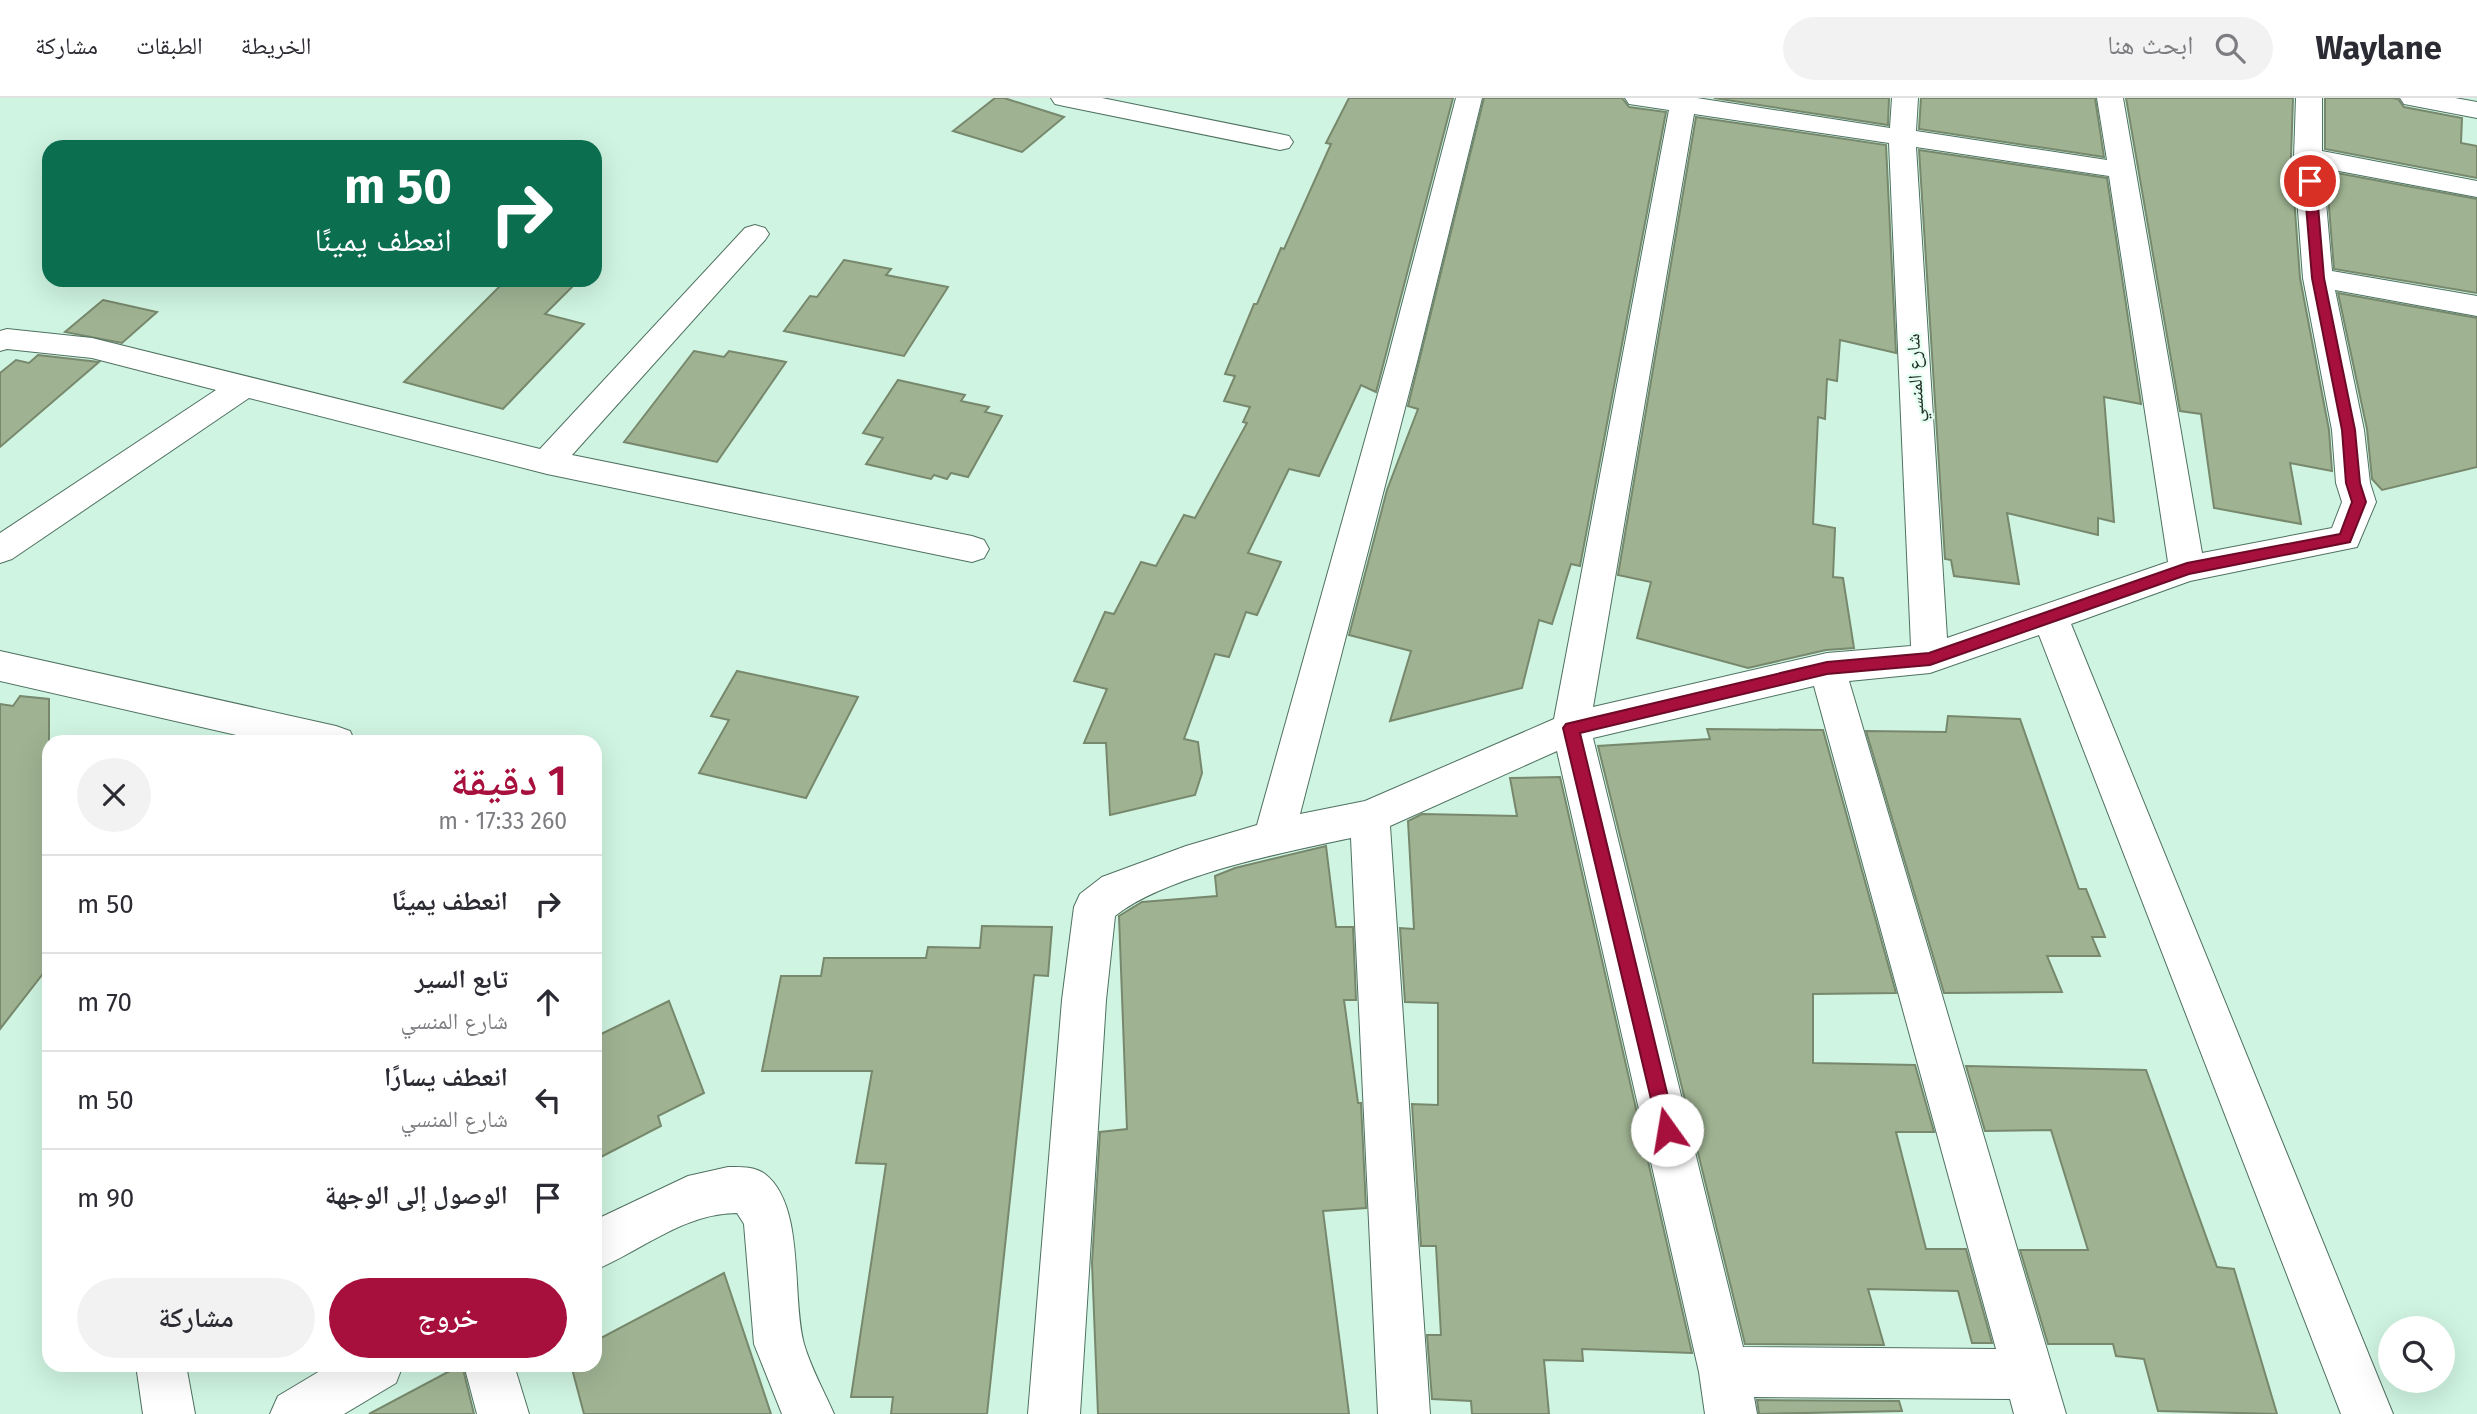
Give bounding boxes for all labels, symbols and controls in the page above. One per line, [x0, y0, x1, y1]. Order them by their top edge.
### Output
search box [1783, 17, 2273, 80]
text: Waylane [2315, 28, 2442, 68]
icon: search [2211, 29, 2249, 67]
text: ابحث هنا [2107, 30, 2193, 61]
text: مشاركة [35, 32, 98, 60]
text: الطبقات [136, 32, 203, 60]
text: الخريطة [241, 32, 311, 60]
pin [2280, 151, 2340, 211]
text: 50 m [344, 157, 452, 216]
icon: arrive [2291, 162, 2329, 200]
icon: right [476, 168, 567, 259]
text: انعطف يمينًا [314, 221, 452, 259]
street label: شارع المنسي [1901, 333, 1933, 423]
text: 1 دقيقة [450, 756, 567, 806]
button: close [77, 758, 151, 832]
text: 260 m · 17:33 [438, 807, 567, 835]
icon: right [529, 885, 567, 923]
text: انعطف يمينًا [392, 886, 508, 917]
text: 50 m [77, 889, 134, 920]
text: تابع السير [415, 964, 508, 995]
icon: ahead [529, 983, 567, 1021]
text: 70 m [77, 987, 132, 1018]
text: شارع المنسي [401, 1007, 508, 1035]
text: انعطف يسارًا [384, 1062, 508, 1093]
icon: left [529, 1081, 567, 1119]
text: 50 m [77, 1085, 134, 1116]
position arrow [1630, 1093, 1704, 1167]
text: شارع المنسي [401, 1105, 508, 1133]
icon: arrive [529, 1179, 567, 1217]
text: الوصول إلى الوجهة [325, 1180, 508, 1211]
text: 90 m [77, 1183, 134, 1214]
button: مشاركة [77, 1278, 315, 1358]
button: خروج [329, 1278, 567, 1358]
map controls [2378, 1316, 2455, 1393]
button: search [2378, 1316, 2455, 1393]

